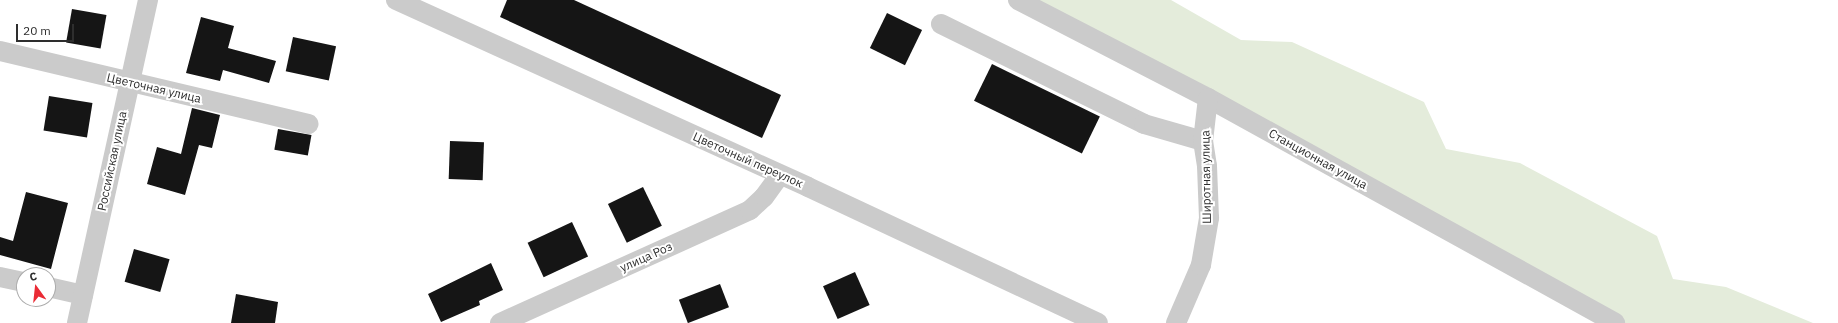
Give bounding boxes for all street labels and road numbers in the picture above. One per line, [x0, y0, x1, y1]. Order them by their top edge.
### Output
street label: Цветочная улица [105, 70, 203, 106]
street label: Российская улица [94, 110, 130, 212]
street label: Станционная улица [1266, 126, 1370, 192]
street label: Цветочный переулок [691, 129, 805, 191]
street label: Широтная улица [1198, 130, 1214, 224]
street label: улица Роз [618, 239, 674, 275]

